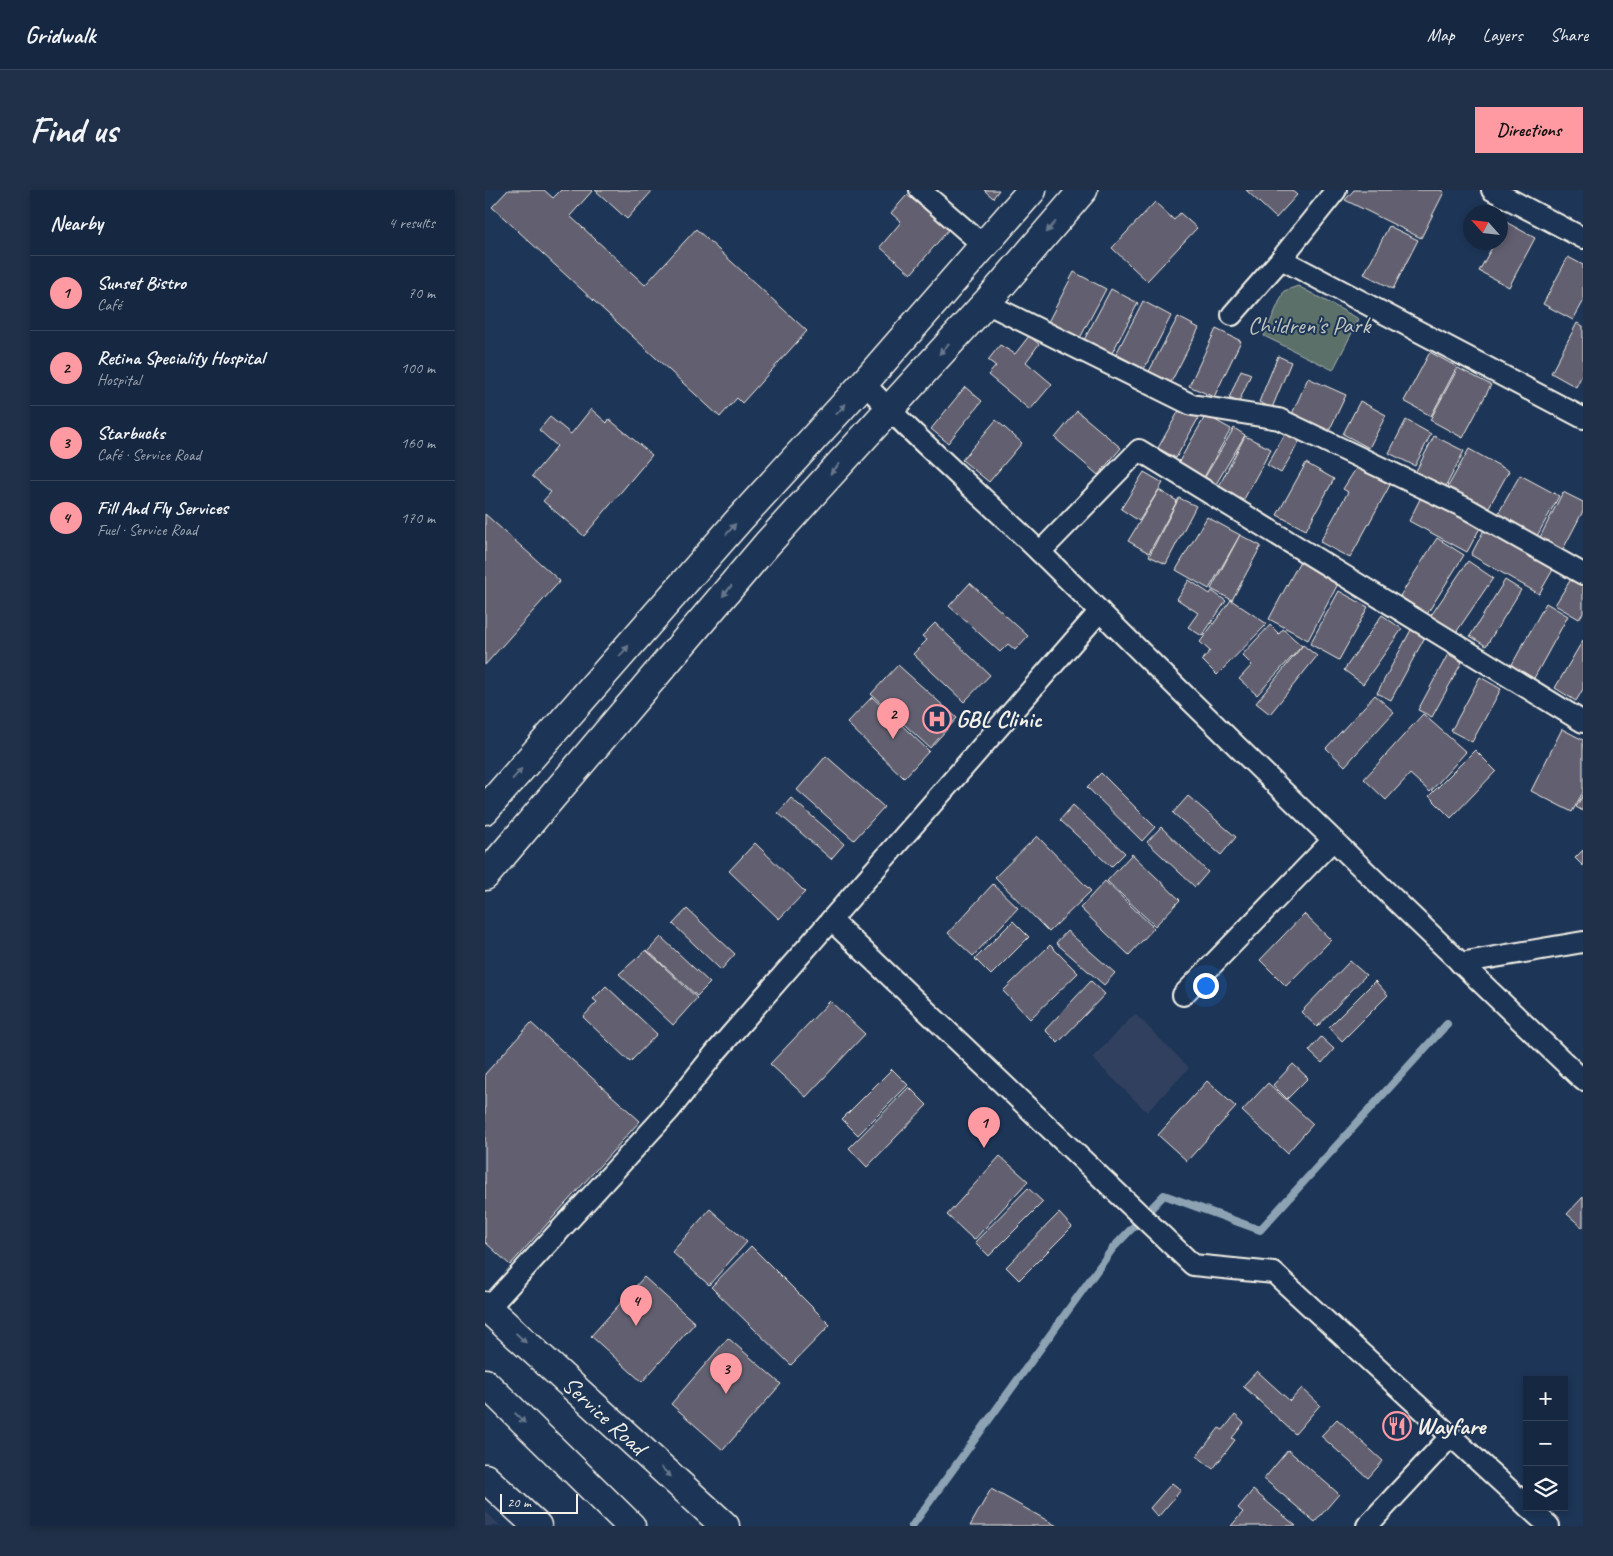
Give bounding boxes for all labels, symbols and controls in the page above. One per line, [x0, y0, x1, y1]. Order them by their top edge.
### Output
text: Gridwalk [25, 20, 95, 50]
text: Map [1427, 24, 1455, 46]
text: Layers [1483, 24, 1522, 46]
text: Share [1550, 24, 1588, 46]
button: Directions [1475, 107, 1583, 153]
text: Find us [30, 108, 117, 153]
north arrow [1463, 205, 1508, 250]
text: Nearby [50, 210, 103, 236]
text: 4 results [388, 213, 435, 233]
one-way arrow [1046, 220, 1057, 233]
text: Sunset Bistro [97, 271, 186, 295]
text: 1 [62, 283, 70, 303]
text: 70 m [408, 283, 435, 303]
text: Café [97, 295, 121, 315]
park label: Children's Park [1248, 310, 1373, 340]
one-way arrow [938, 343, 950, 355]
text: Retina Speciality Hospital [97, 346, 264, 370]
text: 2 [62, 358, 70, 378]
text: 100 m [401, 358, 435, 378]
text: Hospital [97, 370, 141, 390]
one-way arrow [835, 404, 847, 416]
text: Starbucks [97, 421, 165, 445]
text: 3 [62, 433, 70, 453]
text: 160 m [401, 433, 435, 453]
text: Café · Service Road [97, 445, 201, 465]
one-way arrow [829, 463, 841, 475]
text: Fill And Fly Services [97, 496, 228, 520]
text: 4 [62, 508, 70, 528]
text: 170 m [401, 508, 435, 528]
text: Fuel · Service Road [97, 520, 197, 540]
one-way arrow [725, 524, 737, 536]
one-way arrow [722, 585, 733, 598]
one-way arrow [618, 646, 630, 658]
pin: 2 [877, 698, 909, 739]
hospital icon: GBL Clinic [922, 704, 952, 734]
place label: GBL Clinic [956, 704, 1042, 734]
one-way arrow [511, 768, 523, 780]
your location [1193, 973, 1219, 999]
pin: 1 [968, 1107, 1000, 1148]
pin: 4 [620, 1285, 652, 1326]
one-way arrow [514, 1333, 527, 1344]
pin: 3 [710, 1353, 742, 1394]
street label: Service Road [556, 1370, 655, 1464]
map controls [1523, 1376, 1568, 1511]
button: + [1523, 1376, 1568, 1421]
one-way arrow [513, 1411, 525, 1423]
restaurant icon: Wayfare [1382, 1411, 1412, 1441]
place label: Wayfare [1416, 1411, 1487, 1441]
button: − [1523, 1421, 1568, 1466]
one-way arrow [660, 1466, 672, 1478]
button: layers [1523, 1466, 1568, 1511]
scale bar [500, 1491, 577, 1514]
text: 20 m [507, 1494, 531, 1511]

